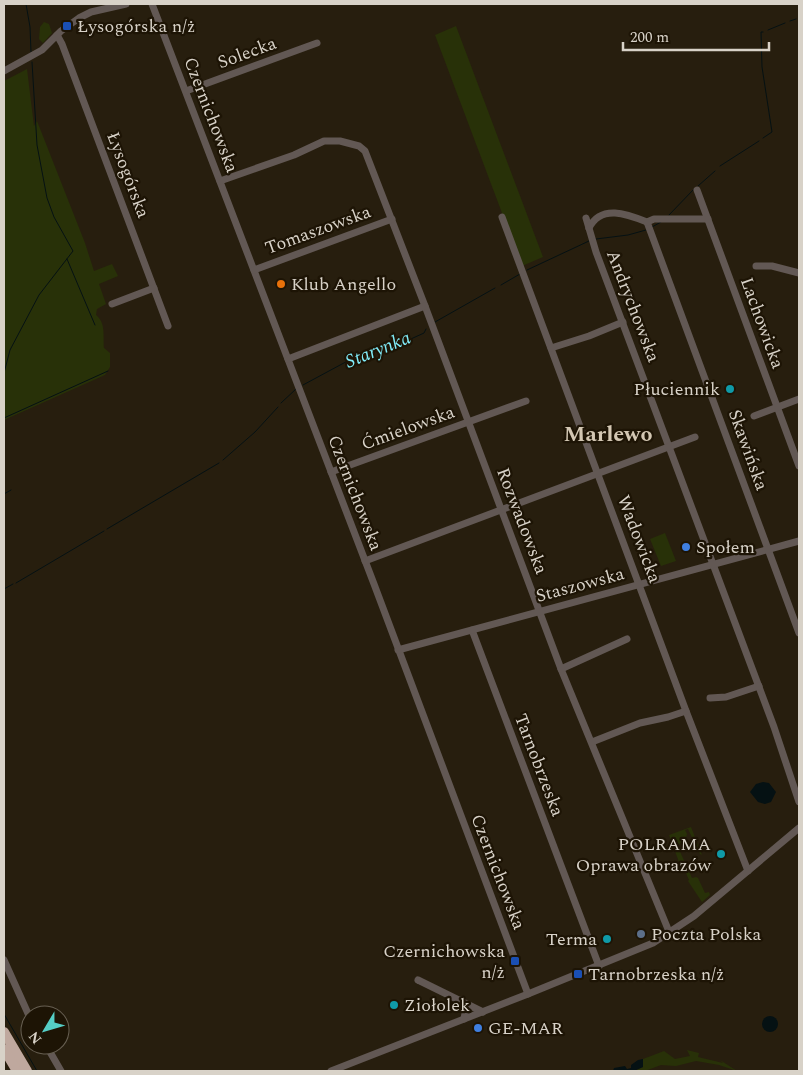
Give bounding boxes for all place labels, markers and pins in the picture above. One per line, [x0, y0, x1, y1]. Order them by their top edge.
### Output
place label: Łysogórska n/ż [77, 13, 195, 40]
marker: Łysogórska n/ż [61, 20, 73, 32]
place label: Klub Angello [291, 271, 396, 298]
marker: Klub Angello [275, 278, 287, 290]
place label: Płuciennik [634, 376, 720, 403]
marker: Płuciennik [724, 383, 736, 395]
place label: Społem [696, 534, 755, 561]
marker: Społem [680, 541, 692, 553]
place label: POLRAMA Oprawa obrazów [576, 831, 711, 879]
marker: POLRAMA Oprawa obrazów [715, 848, 727, 860]
place label: Poczta Polska [651, 921, 762, 948]
place label: Terma [546, 926, 597, 953]
marker: Poczta Polska [635, 928, 647, 940]
marker: Terma [601, 933, 613, 945]
place label: Czernichowska n/ż [383, 938, 505, 986]
marker: Czernichowska n/ż [509, 955, 521, 967]
place label: Tarnobrzeska n/ż [588, 961, 724, 988]
marker: Tarnobrzeska n/ż [572, 968, 584, 980]
place label: Ziołolek [404, 992, 470, 1019]
marker: Ziołolek [388, 999, 400, 1011]
place label: GE-MAR [488, 1015, 563, 1042]
marker: GE-MAR [472, 1022, 484, 1034]

